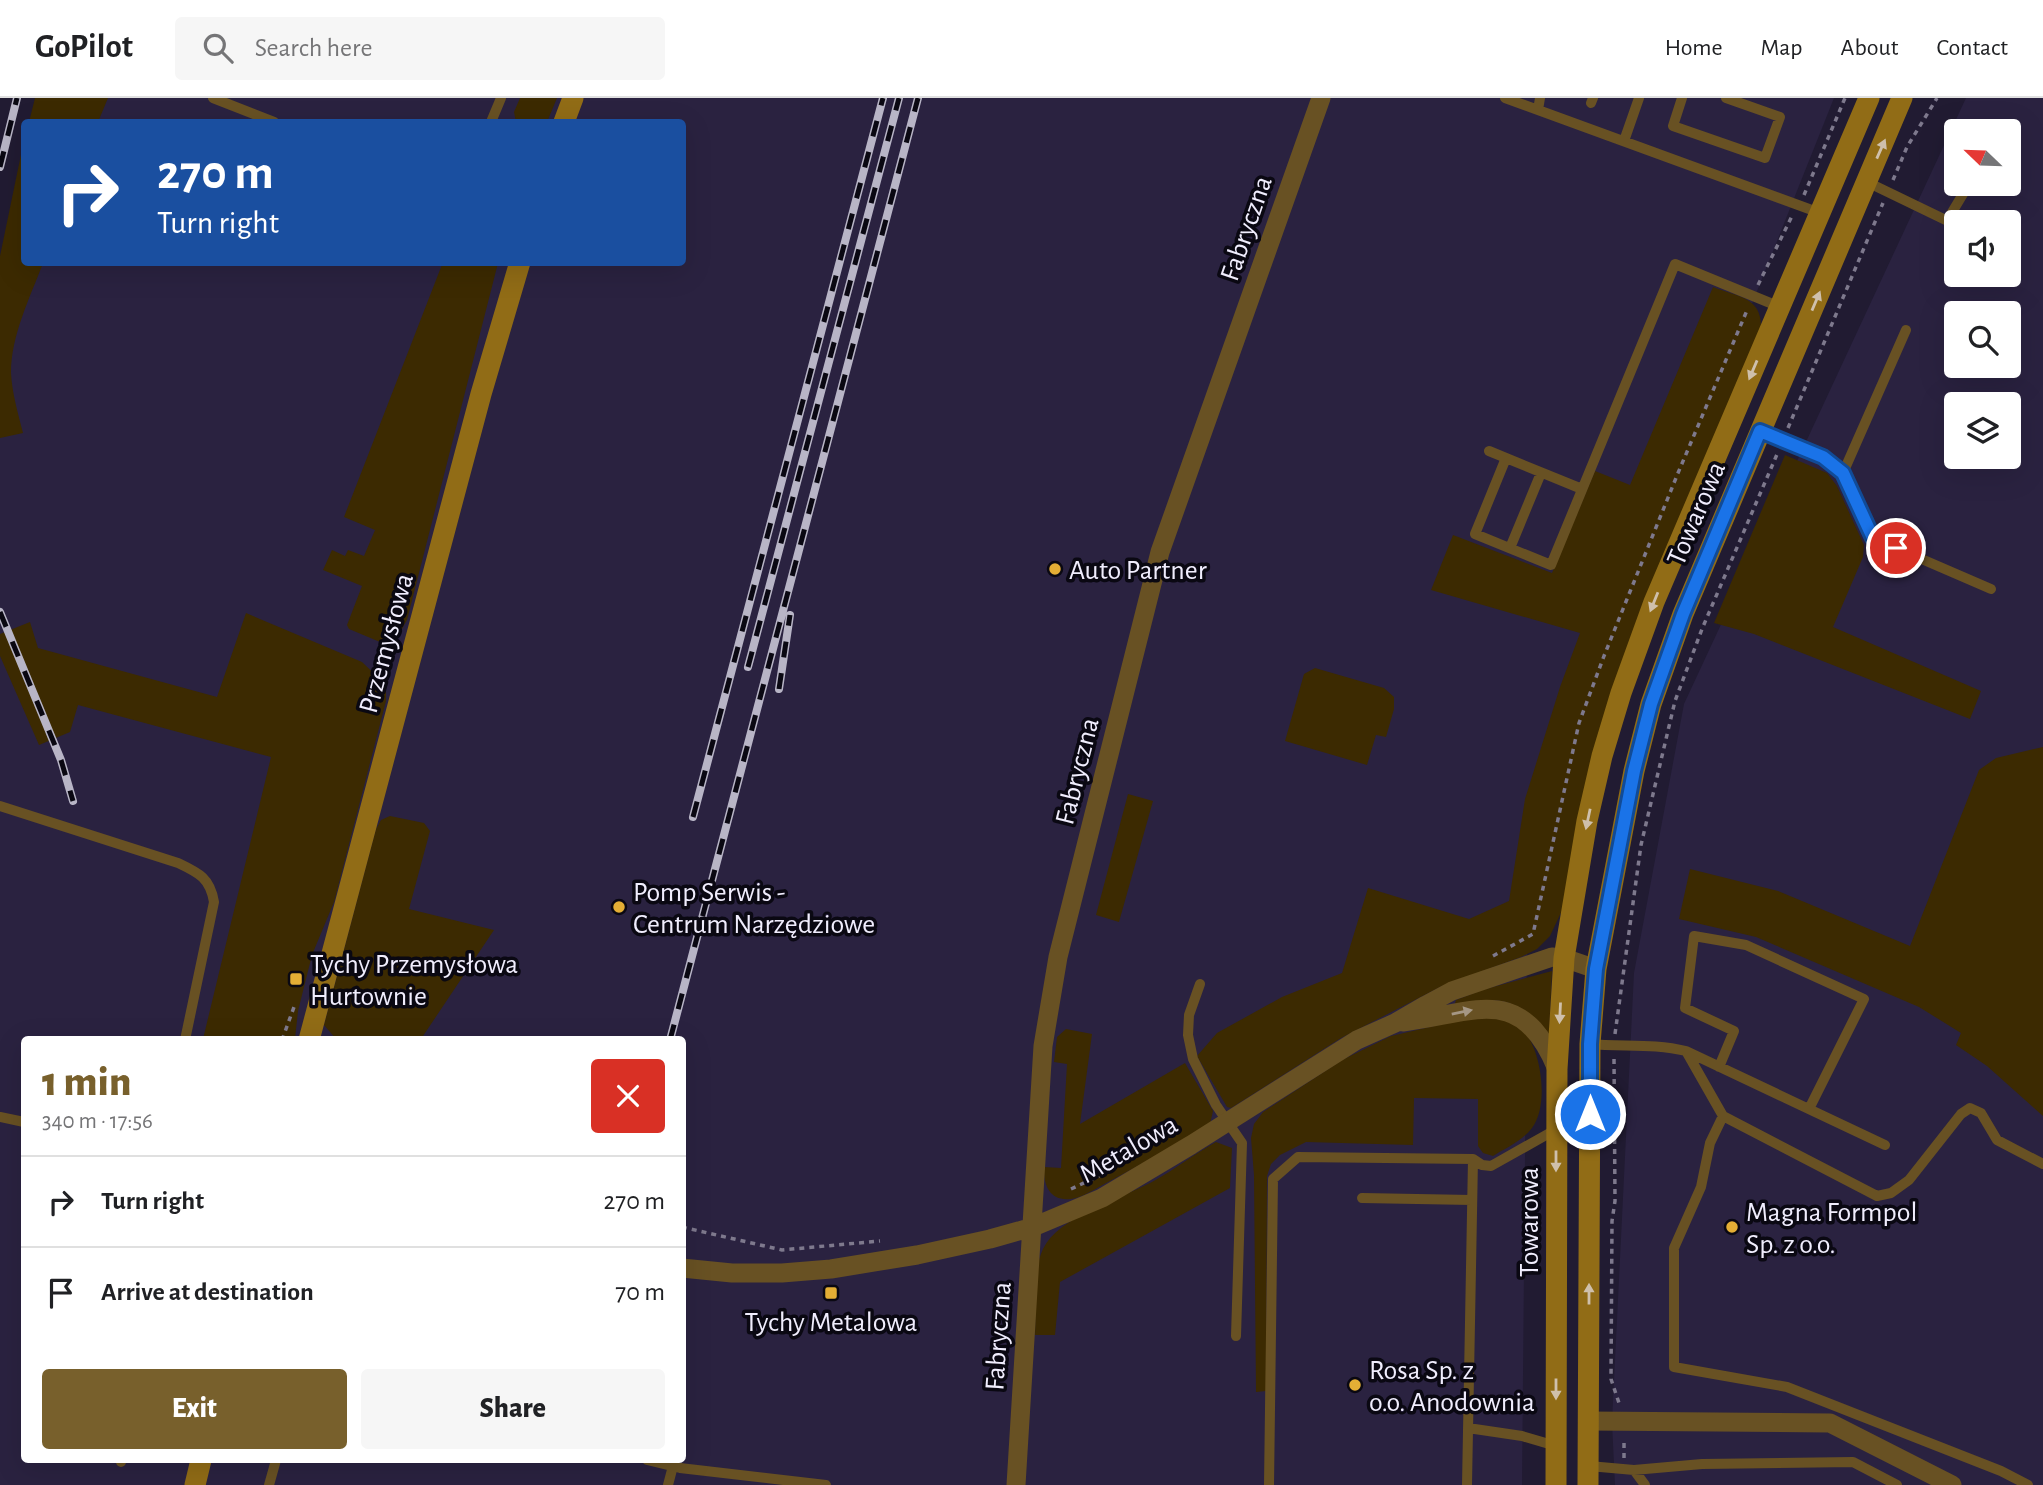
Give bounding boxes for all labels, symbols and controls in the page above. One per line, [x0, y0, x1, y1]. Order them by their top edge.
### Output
search box [175, 17, 665, 80]
icon: search [199, 29, 237, 67]
text: GoPilot [35, 31, 133, 64]
text: Search here [255, 35, 372, 61]
text: Home [1665, 36, 1723, 60]
text: Map [1761, 36, 1803, 60]
text: About [1841, 36, 1898, 60]
text: Contact [1936, 36, 2008, 60]
north arrow [1944, 119, 2021, 196]
map controls [1944, 119, 2021, 469]
one-way arrow [1876, 139, 1887, 160]
icon: right [42, 147, 133, 238]
text: 270 m [157, 149, 274, 198]
street label: Fabryczna [1216, 172, 1278, 285]
text: Turn right [157, 207, 279, 239]
button: sound [1944, 210, 2021, 287]
one-way arrow [1810, 291, 1822, 311]
button: search [1944, 301, 2021, 378]
one-way arrow [1748, 359, 1759, 380]
button: layers [1944, 392, 2021, 469]
street label: Towarowa [1662, 458, 1731, 570]
pin [1866, 518, 1926, 578]
icon: arrive [1877, 529, 1915, 567]
place label: Auto Partner [1069, 557, 1207, 585]
marker: Auto Partner [1047, 561, 1063, 577]
street label: Przemysłowa [355, 571, 419, 716]
one-way arrow [1649, 591, 1660, 612]
street label: Fabryczna [1051, 715, 1105, 828]
one-way arrow [1582, 808, 1593, 830]
place label: Pomp Serwis - Centrum Narzędziowe [633, 879, 875, 939]
marker: Pomp Serwis - Centrum Narzędziowe [611, 899, 627, 915]
place label: Tychy Przemysłowa Hurtownie [310, 951, 518, 1011]
marker: Tychy Przemysłowa Hurtownie [288, 971, 304, 987]
one-way arrow [1555, 1003, 1566, 1025]
one-way arrow [1451, 1007, 1473, 1018]
button: close [591, 1059, 665, 1133]
text: 1 min [42, 1061, 131, 1103]
position arrow [1553, 1077, 1627, 1151]
text: 340 m · 17:56 [42, 1110, 153, 1133]
street label: Metalowa [1075, 1111, 1183, 1189]
one-way arrow [1550, 1151, 1562, 1173]
street label: Towarowa [1516, 1167, 1544, 1277]
icon: right [42, 1183, 80, 1221]
text: Turn right [101, 1188, 204, 1214]
text: 270 m [604, 1188, 665, 1214]
place label: Magna Formpol Sp. z o.o. [1746, 1199, 1917, 1259]
marker: Magna Formpol Sp. z o.o. [1724, 1219, 1740, 1235]
icon: arrive [42, 1274, 80, 1312]
text: Arrive at destination [101, 1279, 314, 1305]
text: 70 m [615, 1279, 665, 1305]
street label: Fabryczna [981, 1281, 1017, 1392]
one-way arrow [1583, 1283, 1595, 1305]
marker: Tychy Metalowa [823, 1285, 839, 1301]
place label: Tychy Metalowa [745, 1309, 917, 1337]
place label: Rosa Sp. z o.o. Anodownia [1369, 1357, 1535, 1417]
button: Exit [42, 1369, 347, 1449]
button: Share [361, 1369, 665, 1449]
marker: Rosa Sp. z o.o. Anodownia [1347, 1377, 1363, 1393]
one-way arrow [1550, 1378, 1562, 1400]

